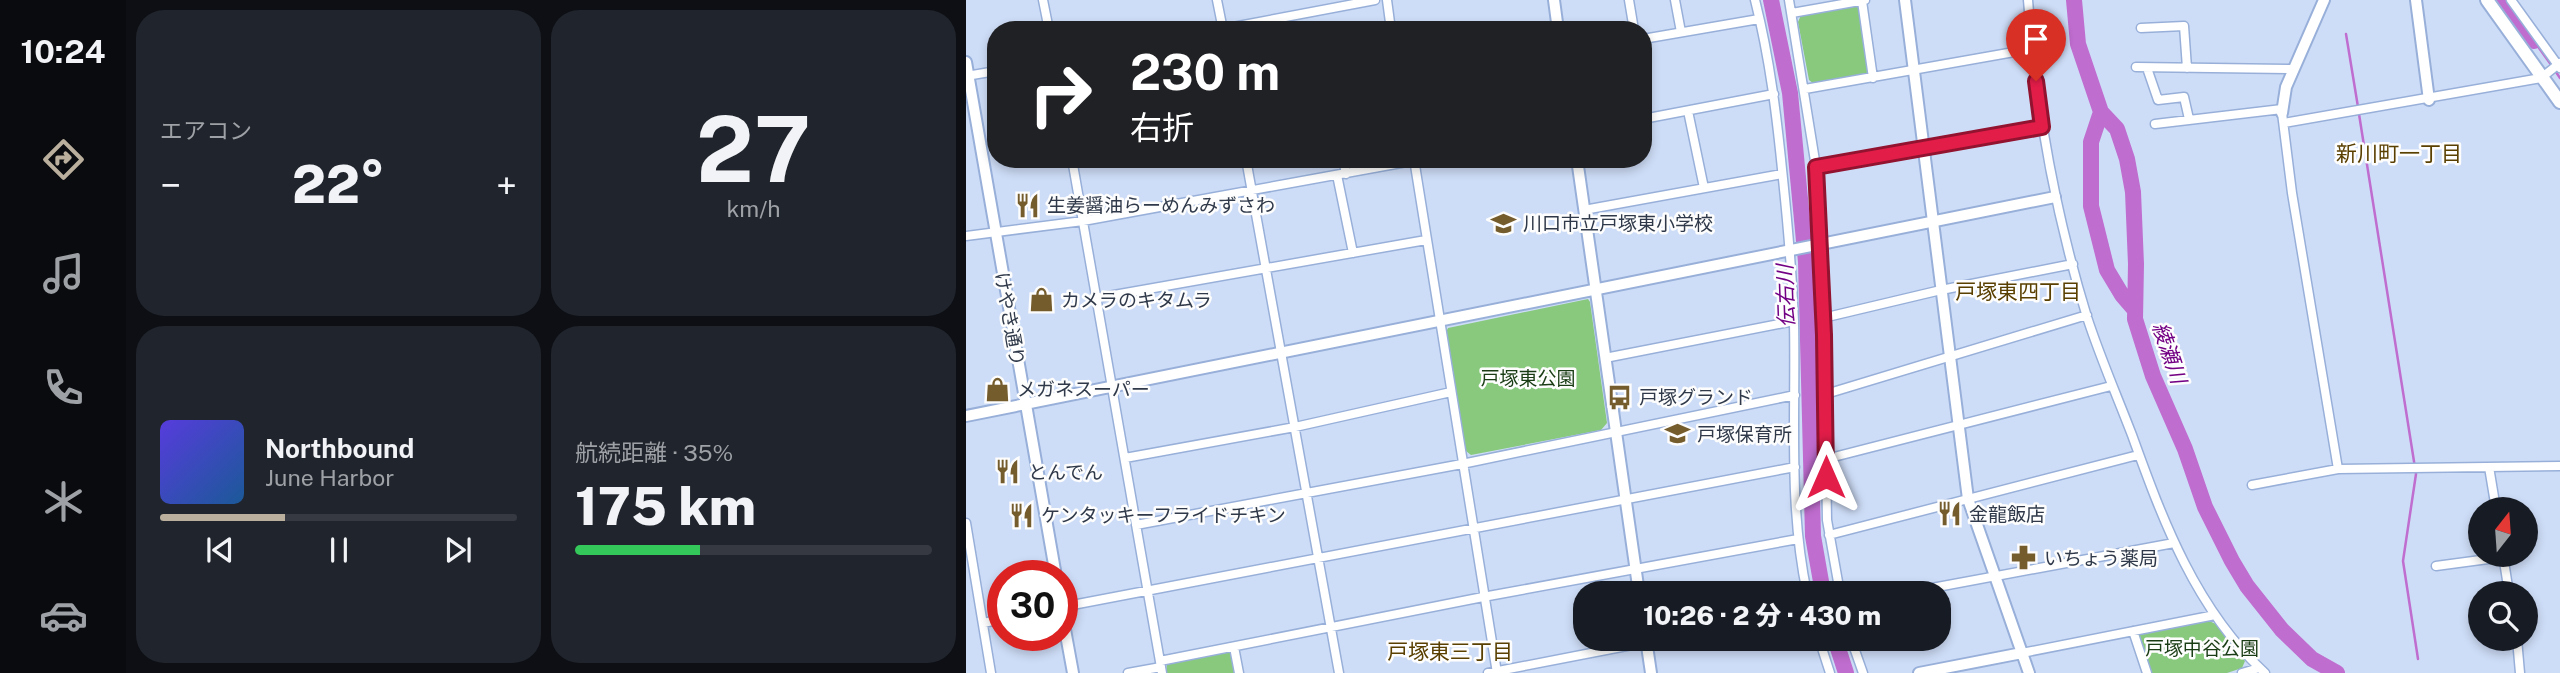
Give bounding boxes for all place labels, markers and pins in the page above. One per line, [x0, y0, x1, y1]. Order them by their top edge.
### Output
pin [2006, 9, 2066, 81]
restaurant icon: 生姜醤油らーめんみずさわ [1013, 191, 1041, 219]
place label: 生姜醤油らーめんみずさわ [1047, 194, 1275, 216]
school or university icon: 川口市立戸塚東小学校 [1489, 209, 1517, 237]
place label: 川口市立戸塚東小学校 [1523, 212, 1713, 234]
shop icon: カメラのキタムラ [1027, 286, 1055, 314]
place label: カメラのキタムラ [1061, 289, 1212, 311]
shop icon: メガネスーパー [983, 375, 1011, 403]
place label: メガネスーパー [1017, 378, 1150, 400]
bus stop icon: 戸塚グランド [1605, 383, 1633, 411]
place label: 戸塚グランド [1639, 386, 1753, 408]
school or university icon: 戸塚保育所 [1663, 420, 1691, 448]
place label: 戸塚保育所 [1697, 423, 1792, 445]
restaurant icon: とんでん [994, 458, 1022, 486]
place label: とんでん [1028, 461, 1103, 483]
restaurant icon: 金龍飯店 [1935, 500, 1963, 528]
restaurant icon: ケンタッキーフライドチキン [1007, 501, 1035, 529]
place label: 金龍飯店 [1969, 503, 2045, 525]
place label: ケンタッキーフライドチキン [1041, 504, 1286, 526]
pharmacy icon: いちょう薬局 [2010, 544, 2038, 572]
place label: いちょう薬局 [2044, 547, 2158, 569]

